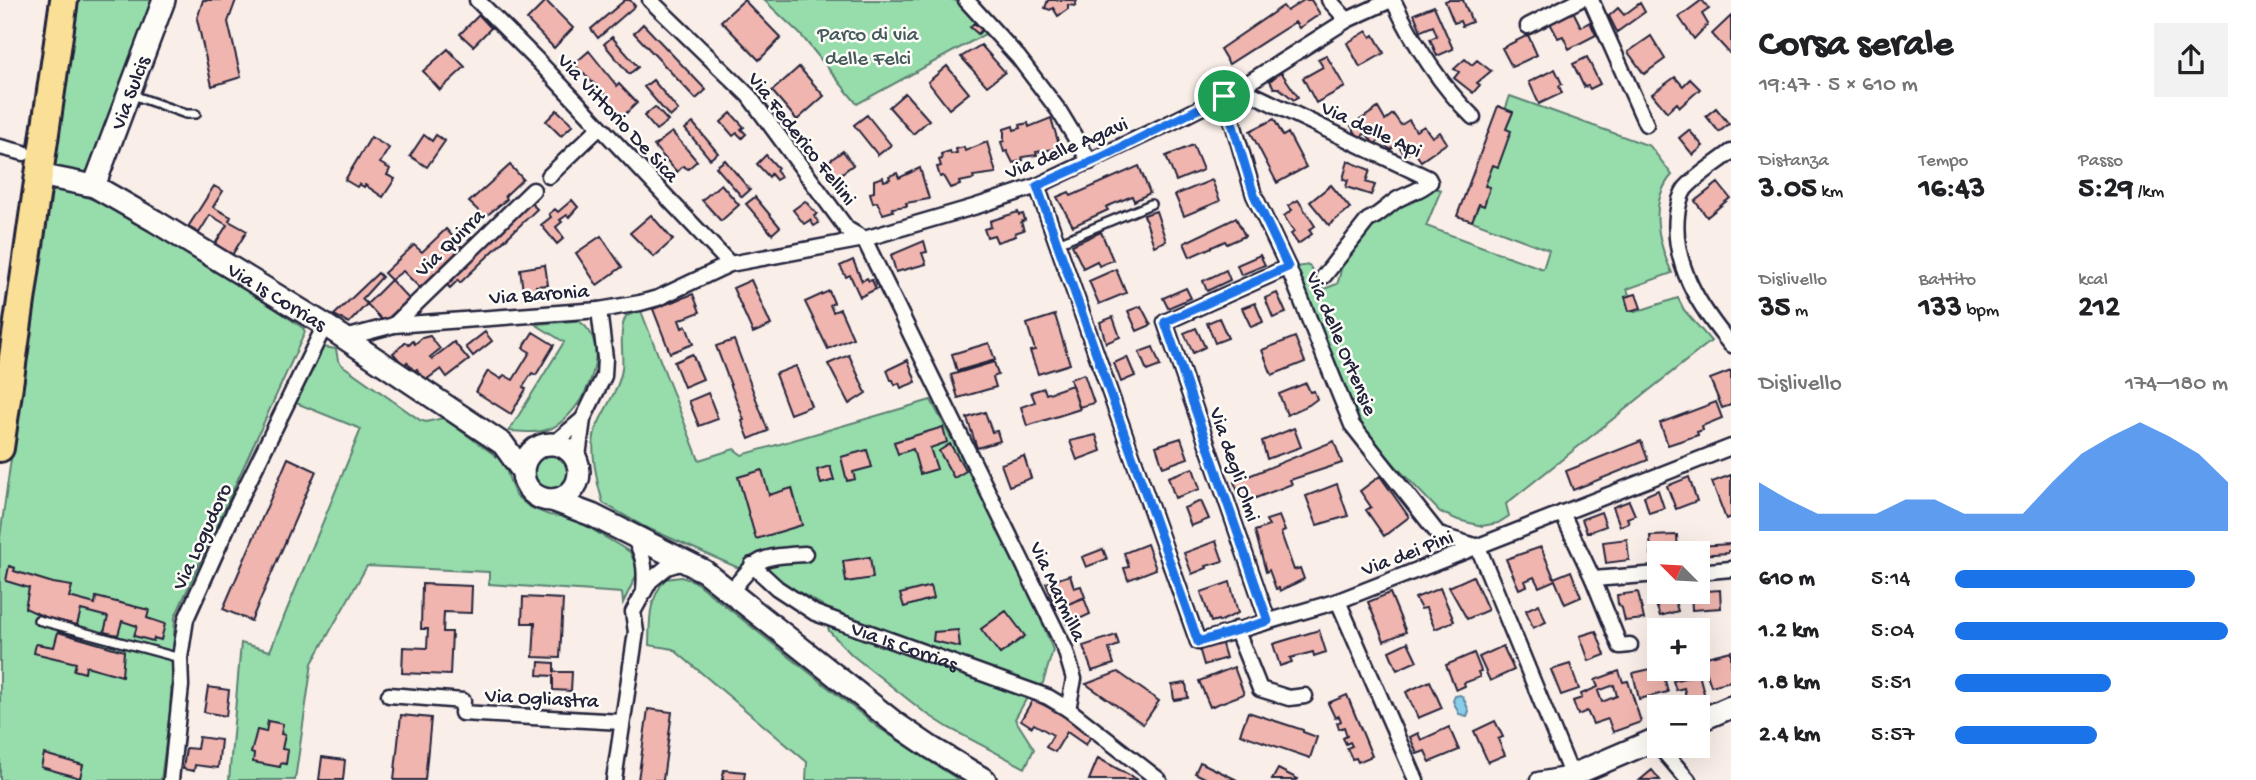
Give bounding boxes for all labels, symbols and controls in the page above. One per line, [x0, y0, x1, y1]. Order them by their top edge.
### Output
button: share [2154, 23, 2228, 97]
park label: Parco di via delle Felci [817, 24, 920, 73]
text: Corsa serale [1759, 24, 1953, 68]
street label: Via Vittorio De Sica [549, 49, 684, 190]
street label: Via Sulcis [107, 52, 158, 135]
pin [1194, 66, 1254, 126]
street label: Via Federico Fellini [740, 68, 860, 212]
text: 19:47 · 5 × 610 m [1759, 72, 1918, 99]
icon: arrive [1205, 77, 1243, 115]
street label: Via delle Api [1315, 97, 1425, 165]
street label: Via delle Agavi [1001, 113, 1132, 188]
text: Distanza [1759, 150, 1829, 173]
text: Tempo [1919, 150, 1968, 173]
text: Passo [2078, 150, 2123, 173]
text: 3.05 [1759, 173, 1817, 208]
text: 16:43 [1919, 173, 1985, 208]
text: 5:29 [2078, 173, 2133, 208]
text: km [1817, 181, 1843, 204]
text: /km [2133, 181, 2164, 204]
street label: Via Quirra [410, 204, 493, 285]
street label: Via Is Corrias [221, 259, 331, 339]
street label: Via delle Ortensie [1298, 268, 1382, 421]
text: Dislivello [1759, 269, 1827, 292]
text: Battito [1919, 269, 1976, 292]
text: kcal [2078, 269, 2108, 292]
street label: Via Baronia [488, 280, 591, 313]
text: 35 [1759, 292, 1790, 327]
text: 133 [1919, 292, 1962, 327]
text: 212 [2078, 292, 2120, 327]
text: m [1790, 300, 1808, 323]
text: bpm [1962, 300, 1999, 323]
text: Dislivello [1759, 371, 1842, 398]
text: 174–180 m [2125, 371, 2228, 398]
street label: Via degli Olmi [1201, 404, 1264, 525]
street label: Via Logudoro [168, 480, 240, 596]
street label: Via dei Pini [1358, 526, 1458, 585]
street label: Via Marmilla [1021, 538, 1090, 647]
north arrow [1647, 541, 1710, 604]
map controls [1647, 541, 1710, 758]
text: 610 m [1759, 566, 1815, 593]
text: 5:14 [1871, 566, 1911, 593]
street label: Via Is Corrias [846, 618, 962, 680]
button: + [1647, 618, 1710, 681]
text: 1.2 km [1759, 618, 1819, 645]
text: 5:04 [1871, 618, 1914, 645]
text: 1.8 km [1759, 670, 1820, 697]
text: 5:51 [1871, 670, 1912, 697]
street label: Via Ogliastra [483, 685, 601, 716]
button: − [1647, 695, 1710, 758]
text: 2.4 km [1759, 722, 1820, 749]
text: 5:57 [1871, 722, 1914, 749]

